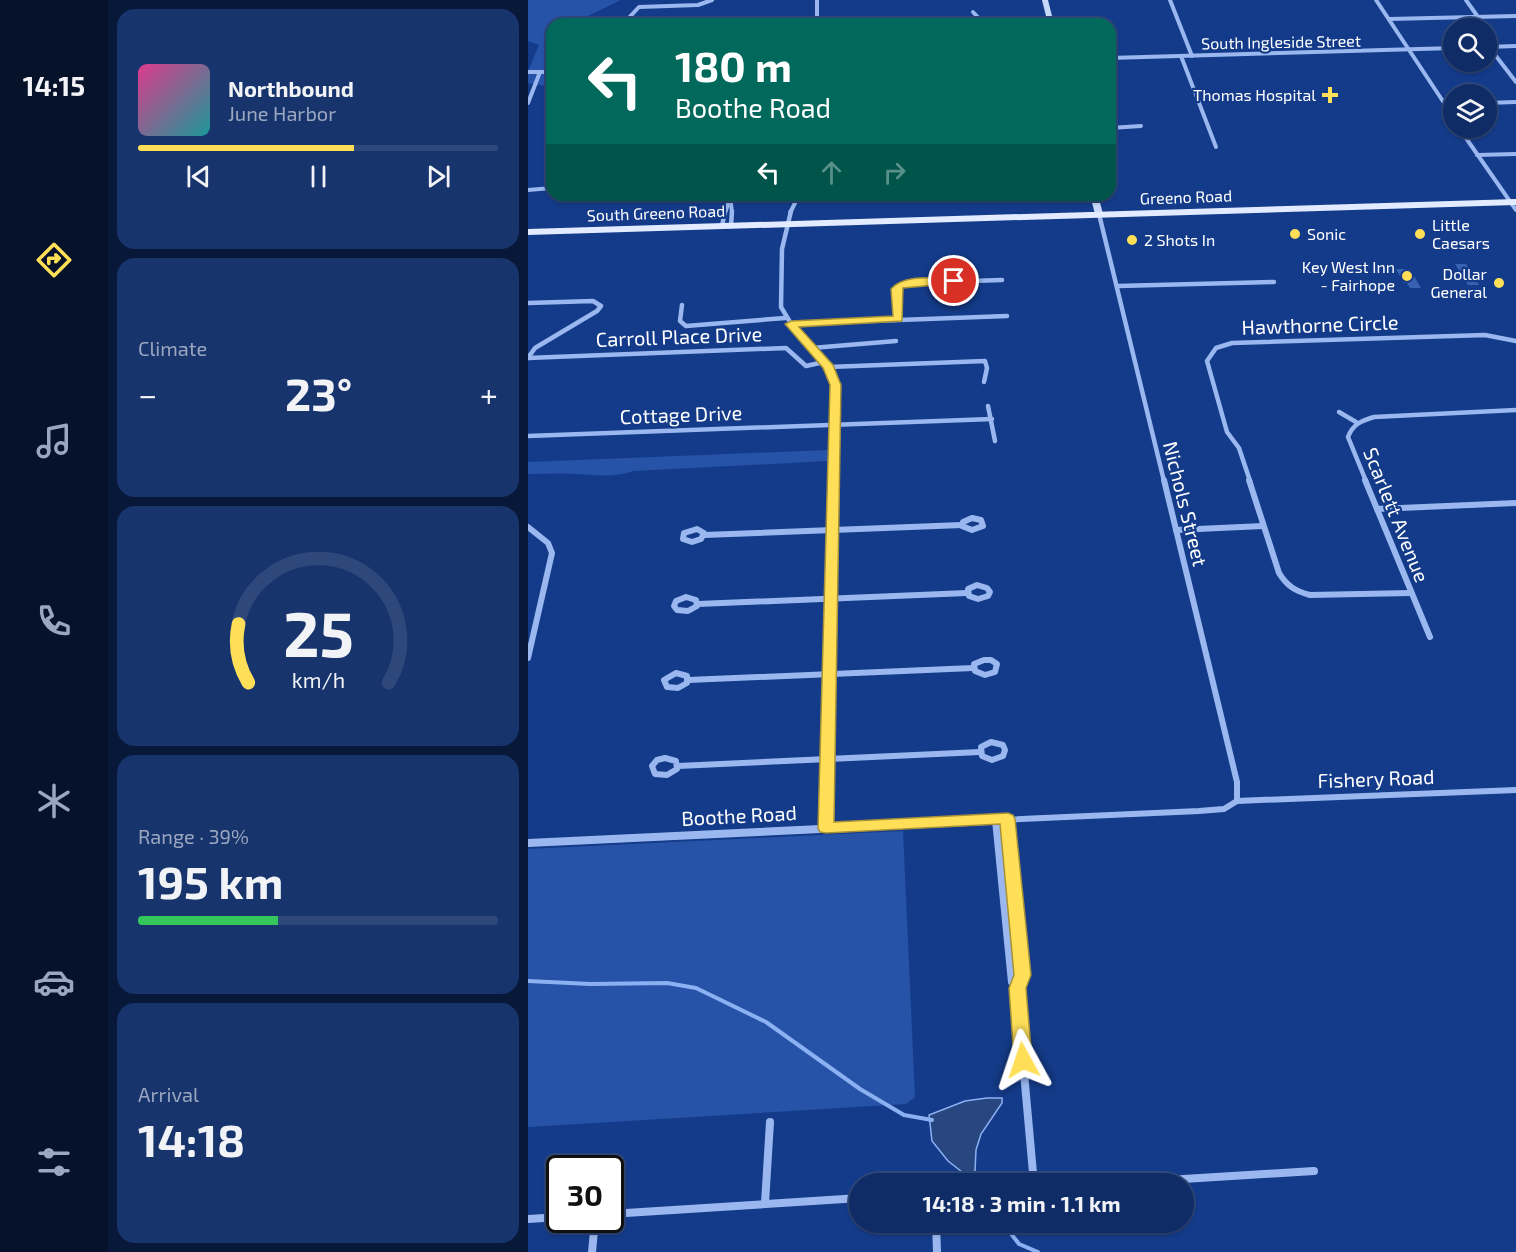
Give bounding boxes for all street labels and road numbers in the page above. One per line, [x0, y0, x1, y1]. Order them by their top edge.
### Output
street label: South Ingleside Street [1201, 31, 1361, 52]
street label: Greeno Road [1140, 185, 1232, 208]
street label: South Greeno Road [586, 201, 725, 224]
street label: Hawthorne Circle [1241, 309, 1399, 339]
street label: Carroll Place Drive [595, 321, 763, 351]
street label: Cottage Drive [619, 400, 743, 428]
street label: Nichols Street [1159, 439, 1213, 569]
street label: Scarlett Avenue [1359, 444, 1435, 585]
street label: Fishery Road [1317, 764, 1435, 792]
street label: Boothe Road [681, 800, 797, 830]

